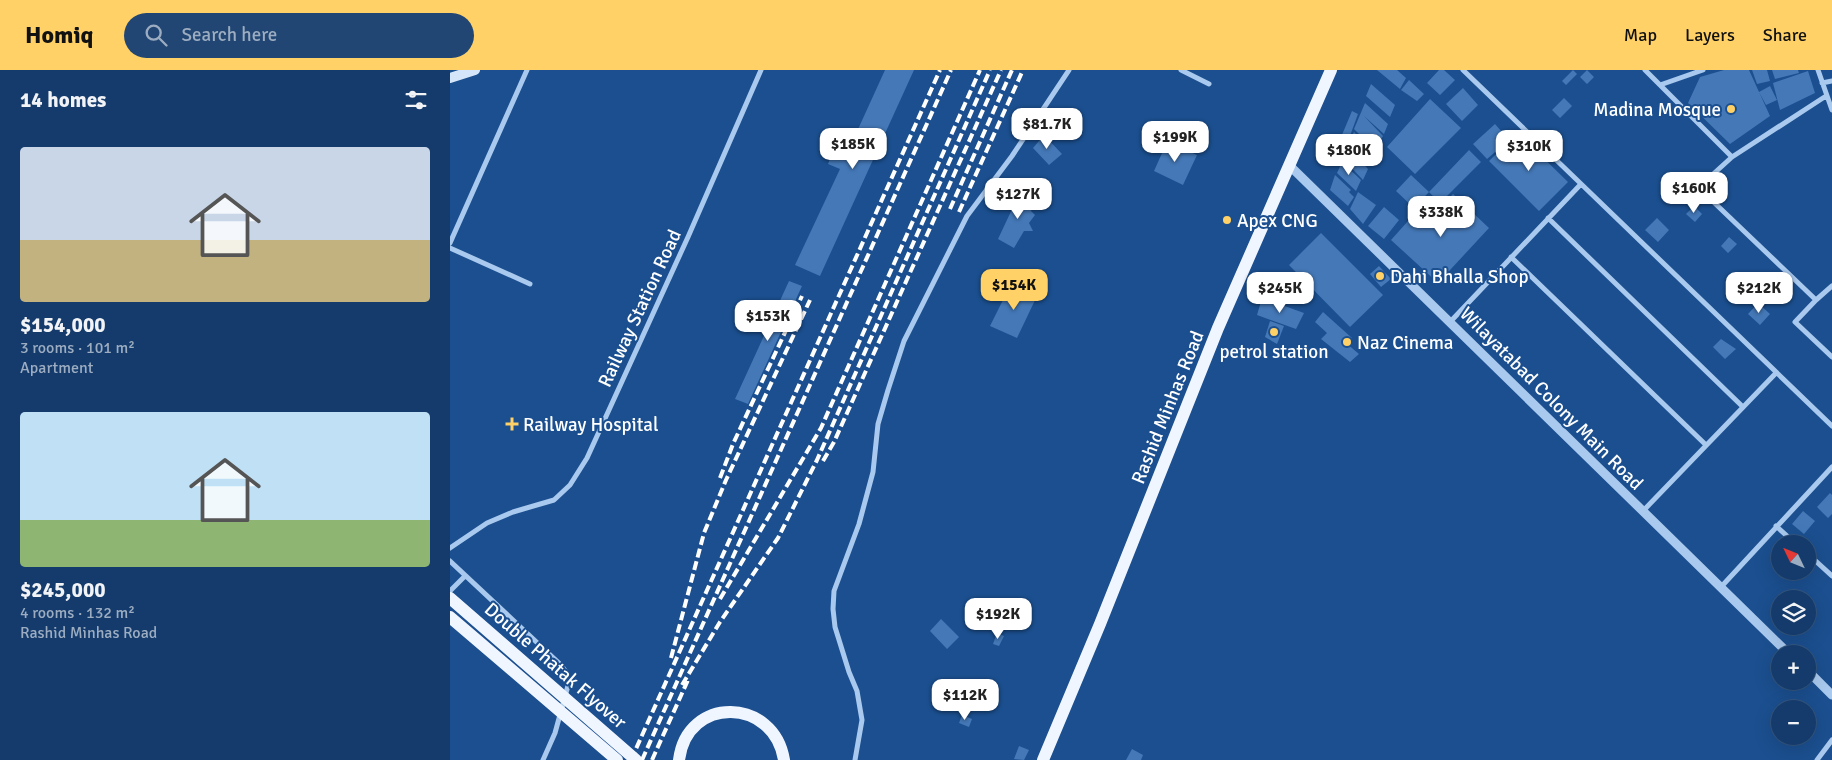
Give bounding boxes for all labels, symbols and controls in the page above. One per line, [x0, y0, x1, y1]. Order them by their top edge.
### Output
search box [124, 13, 474, 58]
text: Homiq [25, 20, 94, 50]
icon: search [142, 21, 170, 49]
text: Search here [182, 23, 277, 47]
text: Map [1624, 24, 1657, 46]
text: Layers [1685, 24, 1735, 46]
text: Share [1763, 24, 1807, 46]
icon: filters [402, 86, 430, 114]
text: 14 homes [20, 87, 106, 113]
place label: Madina Mosque [1593, 98, 1721, 122]
marker: Madina Mosque [1725, 103, 1737, 115]
pin: $81.7K [1006, 108, 1088, 150]
text: $81.7K [1022, 114, 1072, 134]
pin: $199K [1140, 121, 1210, 163]
text: $199K [1153, 127, 1197, 147]
pin: $185K [818, 128, 888, 170]
pin: $310K [1494, 129, 1564, 172]
text: $185K [831, 134, 875, 154]
pin: $180K [1314, 134, 1384, 176]
text: $310K [1507, 136, 1551, 156]
text: $180K [1327, 140, 1371, 160]
pin: $160K [1659, 172, 1729, 214]
pin: $127K [983, 178, 1053, 220]
text: $160K [1672, 178, 1716, 198]
icon: home [180, 180, 270, 270]
text: $127K [996, 184, 1040, 204]
pin: $338K [1406, 196, 1476, 238]
text: $338K [1419, 202, 1463, 222]
place label: Apex CNG [1237, 209, 1318, 233]
marker: Apex CNG [1221, 214, 1233, 226]
street label: Railway Station Road [593, 226, 687, 391]
place label: Dahi Bhalla Shop [1390, 265, 1529, 289]
pin: $154K [979, 268, 1049, 311]
marker: Dahi Bhalla Shop [1374, 270, 1386, 282]
pin: $245K [1245, 272, 1315, 314]
pin: $212K [1724, 272, 1794, 314]
text: $154K [992, 275, 1036, 295]
text: $245K [1258, 278, 1302, 298]
text: $212K [1737, 278, 1781, 298]
pin: $153K [733, 300, 803, 342]
street label: Wilayatabad Colony Main Road [1455, 302, 1648, 495]
text: $153K [746, 306, 790, 326]
text: $154,000 [20, 312, 106, 338]
marker: petrol station [1268, 326, 1280, 338]
street label: Rashid Minhas Road [1126, 327, 1210, 487]
place label: Naz Cinema [1357, 331, 1453, 355]
marker: Naz Cinema [1341, 336, 1353, 348]
text: 3 rooms · 101 m² [20, 338, 135, 358]
place label: petrol station [1219, 340, 1329, 364]
text: Apartment [20, 358, 93, 378]
place label: Railway Hospital [523, 413, 659, 437]
marker: Railway Hospital [505, 417, 519, 431]
icon: home [180, 445, 270, 535]
north arrow [1771, 535, 1816, 580]
map controls [1771, 535, 1816, 745]
text: $245,000 [20, 577, 106, 603]
button: layers [1771, 590, 1816, 635]
street label: Double Phatak Flyover [479, 597, 631, 734]
pin: $192K [963, 598, 1033, 640]
text: 4 rooms · 132 m² [20, 603, 135, 623]
text: $192K [976, 604, 1020, 624]
text: Rashid Minhas Road [20, 623, 157, 643]
button: + [1771, 645, 1816, 690]
pin: $112K [930, 678, 1000, 721]
text: $112K [943, 685, 987, 705]
button: − [1771, 700, 1816, 745]

